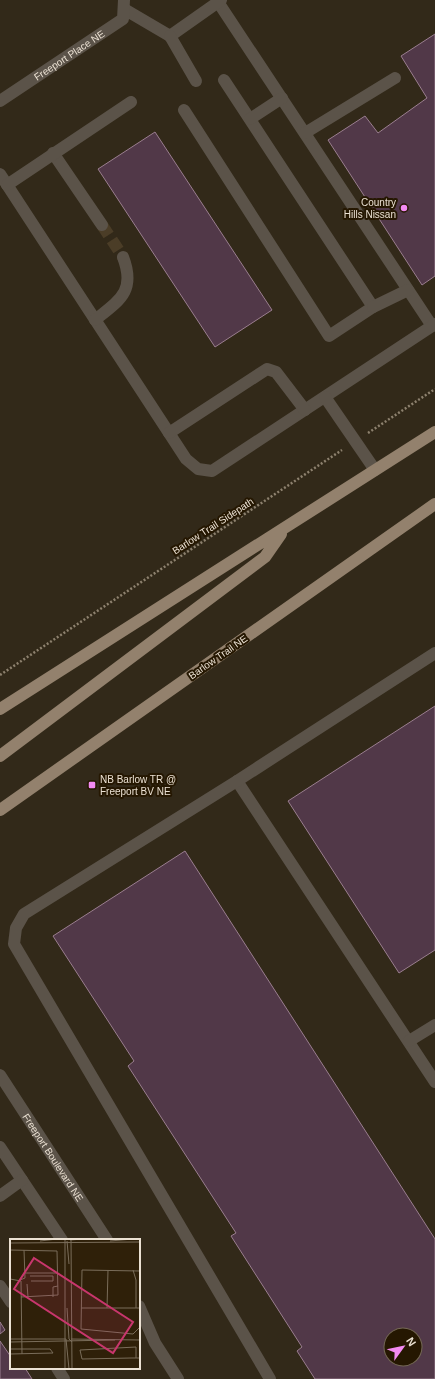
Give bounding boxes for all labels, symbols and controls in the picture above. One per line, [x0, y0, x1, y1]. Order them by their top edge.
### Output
street label: Freeport Place NE [32, 27, 107, 82]
place label: Country Hills Nissan [344, 197, 396, 220]
marker: Country Hills Nissan [399, 203, 409, 213]
street label: Barlow Trail Sidepath [170, 496, 256, 556]
street label: Barlow Trail NE [187, 633, 250, 681]
place label: NB Barlow TR @ Freeport BV NE [100, 774, 176, 797]
marker: NB Barlow TR @ Freeport BV NE [87, 780, 97, 790]
street label: Freeport Boulevard NE [21, 1111, 86, 1203]
inset map [10, 1239, 140, 1369]
north arrow [383, 1327, 423, 1367]
text: N [404, 1335, 419, 1348]

